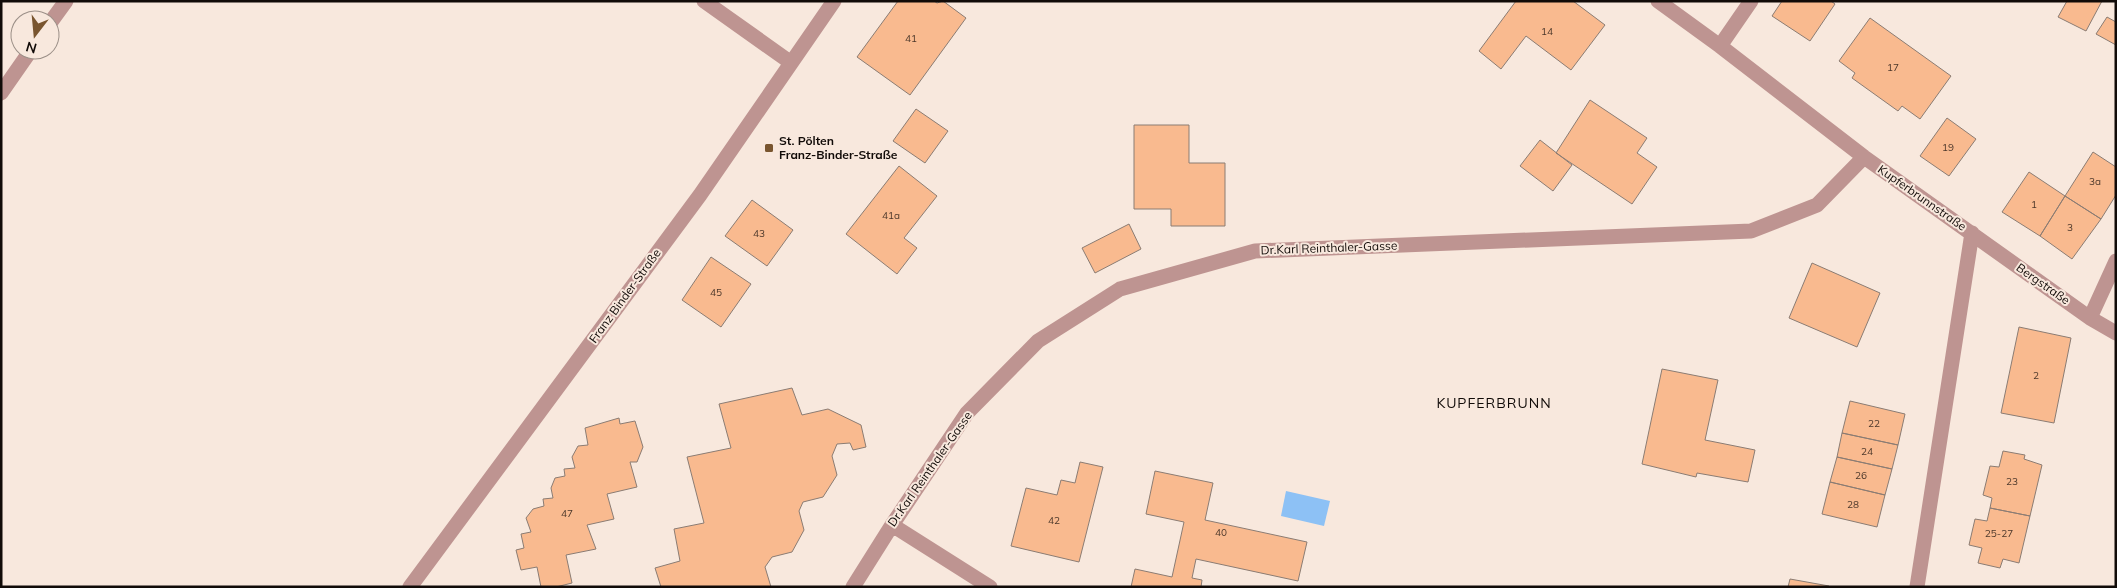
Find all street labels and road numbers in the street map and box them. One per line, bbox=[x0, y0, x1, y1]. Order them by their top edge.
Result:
street label: Kupferbrunnstraße bbox=[1875, 161, 1969, 234]
street label: Dr.Karl Reinthaler-Gasse bbox=[1260, 238, 1398, 257]
street label: Franz Binder-Straße bbox=[585, 246, 664, 346]
street label: Bergstraße bbox=[2014, 260, 2073, 307]
street label: Dr.Karl Reinthaler-Gasse bbox=[884, 408, 975, 529]

